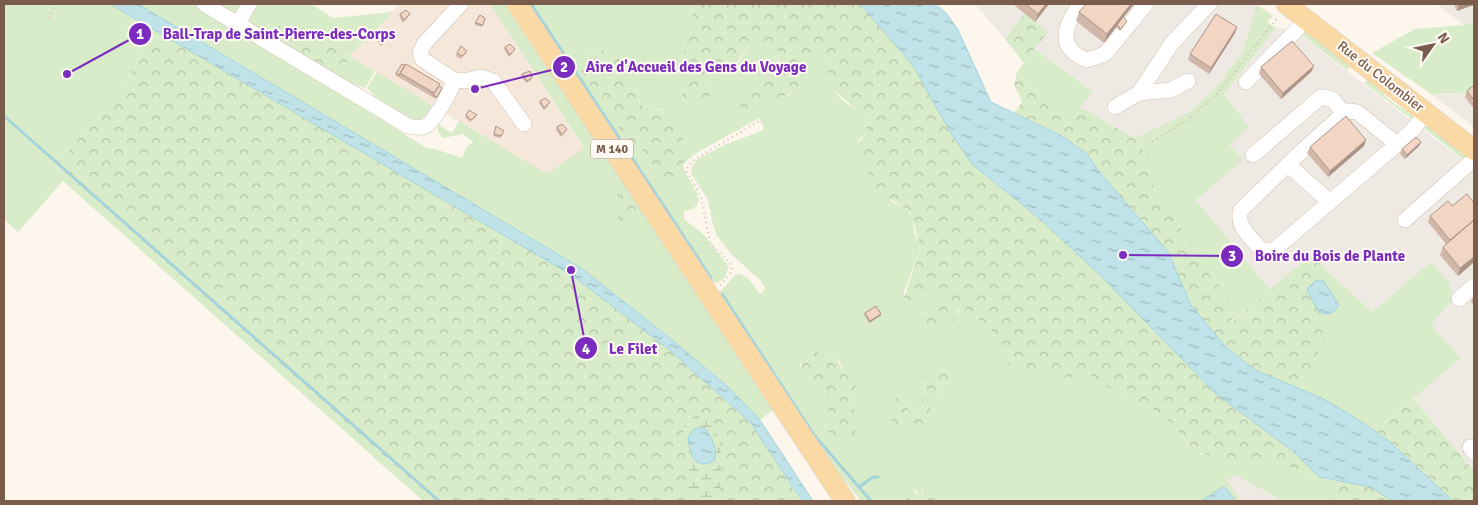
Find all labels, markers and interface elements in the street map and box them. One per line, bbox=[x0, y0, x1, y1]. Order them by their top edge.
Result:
callout: Ball-Trap de Saint-Pierre-des-Corps bbox=[128, 19, 405, 49]
north arrow bbox=[1408, 20, 1458, 70]
text: 1 bbox=[136, 25, 144, 43]
text: Ball-Trap de Saint-Pierre-des-Corps bbox=[163, 25, 396, 43]
text: N bbox=[1434, 29, 1453, 47]
street label: Rue du Colombier bbox=[1334, 37, 1428, 116]
callout: Aire d'Accueil des Gens du Voyage bbox=[551, 52, 817, 82]
text: 2 bbox=[560, 58, 568, 76]
text: Aire d'Accueil des Gens du Voyage bbox=[586, 58, 806, 76]
road number: M 140 bbox=[591, 140, 633, 158]
callout: Boire du Bois de Plante bbox=[1219, 241, 1415, 271]
text: 3 bbox=[1228, 247, 1236, 265]
text: Boire du Bois de Plante bbox=[1255, 247, 1405, 265]
callout: Le Filet bbox=[574, 333, 667, 363]
text: 4 bbox=[582, 340, 590, 358]
text: Le Filet bbox=[609, 340, 658, 358]

